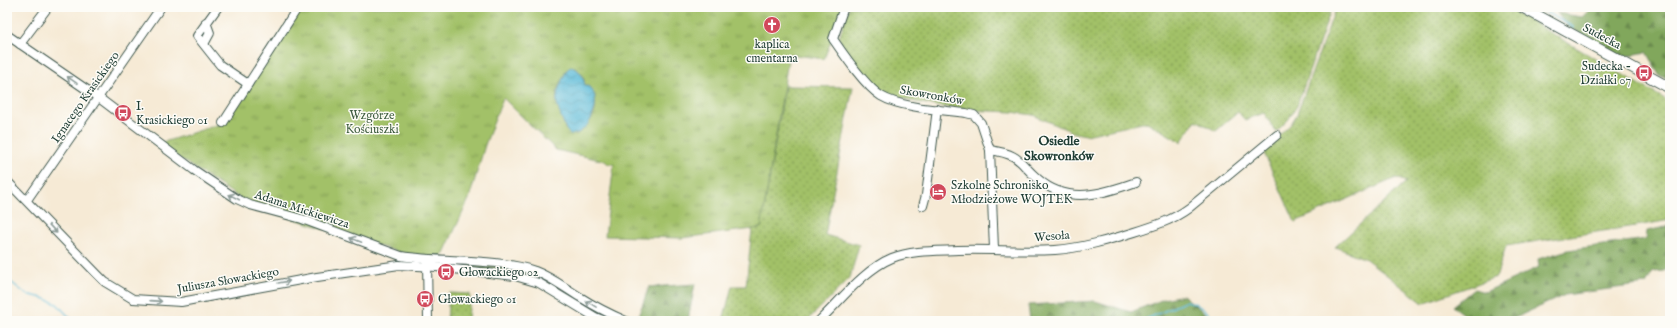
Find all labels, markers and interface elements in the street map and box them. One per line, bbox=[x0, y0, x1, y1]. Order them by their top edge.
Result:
church icon: kaplica cmentarna bbox=[762, 15, 782, 35]
street label: Sudecka bbox=[1580, 20, 1624, 53]
place label: kaplica cmentarna bbox=[746, 37, 799, 66]
street label: Ignacego Krasickiego bbox=[48, 48, 123, 146]
place label: Sudecka - Działki 07 bbox=[1580, 59, 1631, 88]
bus stop icon: Sudecka - Działki 07 bbox=[1634, 63, 1654, 83]
one-way arrow bbox=[67, 76, 78, 84]
street label: Skowronków bbox=[899, 83, 966, 109]
place label: I. Krasickiego 01 bbox=[136, 99, 208, 128]
bus stop icon: I. Krasickiego 01 bbox=[113, 103, 133, 123]
park label: Wzgórze Kościuszki bbox=[345, 108, 399, 137]
district label: Osiedle Skowronków bbox=[1024, 133, 1094, 165]
place label: Szkolne Schronisko Młodzieżowe WOJTEK bbox=[951, 178, 1073, 208]
hotel icon: Szkolne Schronisko Młodzieżowe WOJTEK bbox=[928, 182, 948, 202]
street label: Adama Mickiewicza bbox=[252, 187, 352, 232]
one-way arrow bbox=[228, 193, 240, 200]
one-way arrow bbox=[48, 224, 58, 234]
street label: Wesoła bbox=[1034, 228, 1071, 245]
one-way arrow bbox=[351, 235, 363, 243]
bus stop icon: Głowackiego 02 bbox=[436, 262, 456, 282]
street label: Juliusza Słowackiego bbox=[174, 264, 281, 298]
place label: Głowackiego 02 bbox=[459, 265, 539, 280]
one-way arrow bbox=[277, 278, 290, 286]
bus stop icon: Głowackiego 01 bbox=[415, 289, 435, 309]
place label: Głowackiego 01 bbox=[438, 292, 516, 307]
one-way arrow bbox=[149, 297, 162, 304]
one-way arrow bbox=[585, 299, 597, 307]

